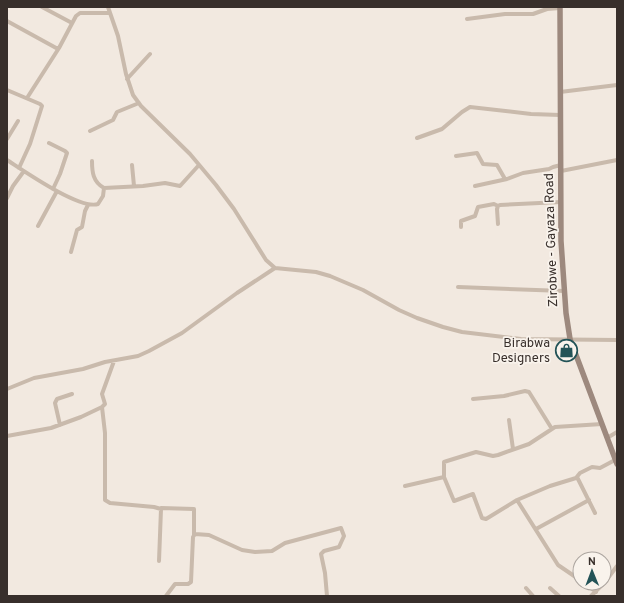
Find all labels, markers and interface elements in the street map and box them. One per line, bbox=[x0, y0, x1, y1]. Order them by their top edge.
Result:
street label: Zirobwe - Gayaza Road bbox=[542, 173, 562, 307]
place label: Birabwa Designers bbox=[492, 336, 550, 367]
shop icon: Birabwa Designers bbox=[553, 338, 579, 364]
north arrow bbox=[572, 551, 612, 591]
text: N bbox=[588, 555, 596, 569]

